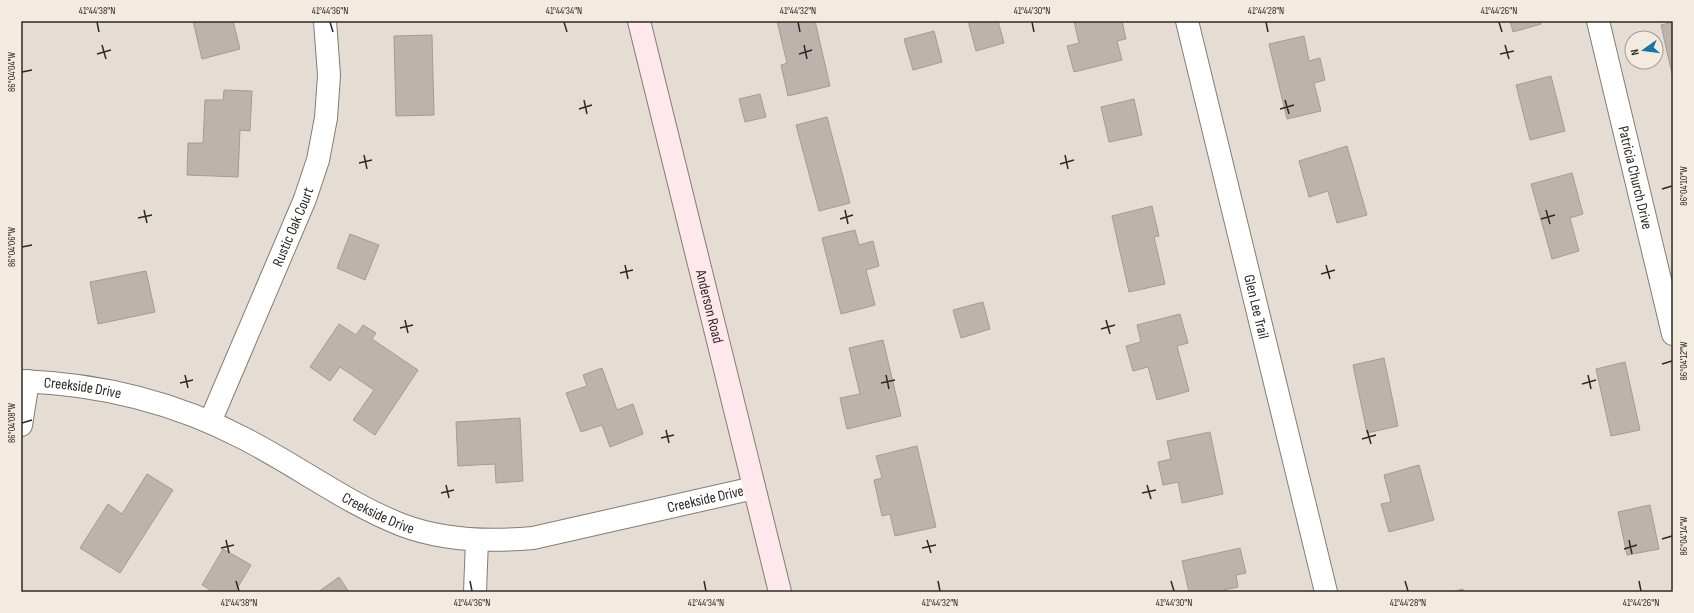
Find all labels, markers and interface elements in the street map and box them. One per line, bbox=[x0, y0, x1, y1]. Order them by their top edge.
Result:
text: 41°44'38"N bbox=[79, 5, 115, 17]
text: 41°44'36"N bbox=[312, 5, 348, 17]
text: 41°44'34"N bbox=[546, 5, 582, 17]
text: 41°44'32"N bbox=[780, 5, 816, 17]
text: 41°44'30"N bbox=[1014, 5, 1050, 17]
text: 41°44'28"N bbox=[1248, 5, 1284, 17]
text: 41°44'26"N bbox=[1481, 5, 1517, 17]
north arrow bbox=[1624, 30, 1664, 70]
text: N bbox=[1628, 48, 1642, 57]
text: 86°04'04"W bbox=[6, 52, 18, 92]
street label: Patricia Church Drive bbox=[1614, 124, 1657, 231]
text: 86°04'10"W bbox=[1678, 166, 1690, 206]
street label: Rustic Oak Court bbox=[268, 184, 318, 269]
text: 86°04'06"W bbox=[6, 226, 18, 267]
street label: Anderson Road bbox=[691, 267, 728, 345]
street label: Glen Lee Trail bbox=[1240, 273, 1274, 341]
text: 86°04'12"W bbox=[1678, 341, 1690, 381]
street label: Creekside Drive bbox=[43, 373, 123, 403]
text: 86°04'08"W bbox=[6, 402, 18, 443]
street label: Creekside Drive bbox=[665, 481, 745, 517]
street label: Creekside Drive bbox=[339, 488, 417, 538]
text: 86°04'14"W bbox=[1678, 516, 1690, 556]
text: 41°44'38"N bbox=[221, 597, 257, 609]
text: 41°44'36"N bbox=[454, 597, 490, 609]
text: 41°44'34"N bbox=[688, 597, 724, 609]
text: 41°44'32"N bbox=[922, 597, 958, 609]
text: 41°44'30"N bbox=[1156, 597, 1192, 609]
text: 41°44'28"N bbox=[1390, 597, 1426, 609]
text: 41°44'26"N bbox=[1623, 597, 1659, 609]

